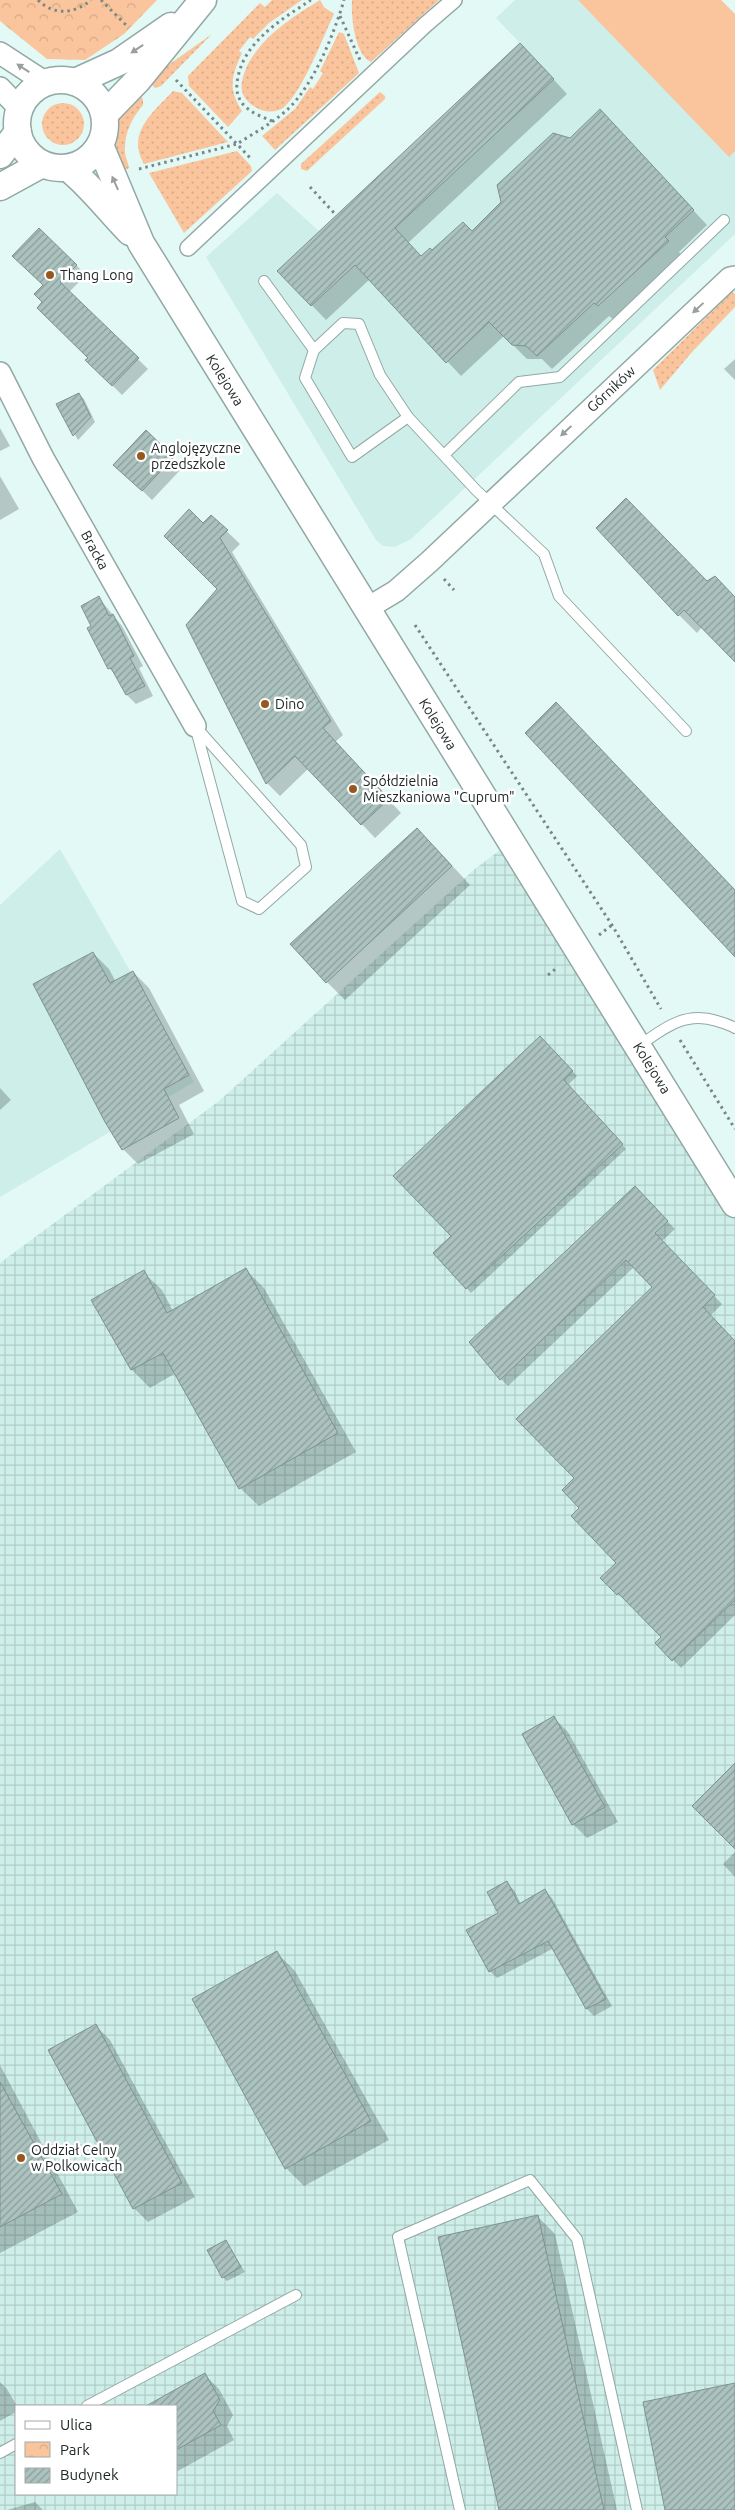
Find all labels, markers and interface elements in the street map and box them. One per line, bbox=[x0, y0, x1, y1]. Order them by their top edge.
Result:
one-way arrow bbox=[130, 44, 144, 54]
one-way arrow bbox=[17, 63, 30, 72]
one-way arrow bbox=[110, 176, 118, 190]
place label: Thang Long bbox=[60, 267, 134, 283]
marker: Thang Long bbox=[44, 269, 56, 281]
one-way arrow bbox=[692, 302, 704, 314]
street label: Kolejowa bbox=[203, 351, 247, 409]
street label: Górników bbox=[584, 363, 638, 415]
one-way arrow bbox=[561, 425, 573, 437]
place label: Anglojęzyczne przedszkole bbox=[151, 440, 241, 472]
marker: Anglojęzyczne przedszkole bbox=[135, 450, 147, 462]
street label: Bracka bbox=[78, 528, 112, 572]
street label: Kolejowa bbox=[416, 695, 460, 753]
place label: Dino bbox=[275, 696, 304, 712]
marker: Dino bbox=[259, 698, 271, 710]
place label: Spółdzielnia Mieszkaniowa "Cuprum" bbox=[363, 773, 515, 805]
marker: Spółdzielnia Mieszkaniowa "Cuprum" bbox=[347, 783, 359, 795]
street label: Kolejowa bbox=[630, 1039, 674, 1097]
place label: Oddział Celny w Polkowicach bbox=[31, 2142, 123, 2174]
marker: Oddział Celny w Polkowicach bbox=[15, 2152, 27, 2164]
legend bbox=[15, 2405, 178, 2495]
text: Ulica bbox=[60, 2416, 92, 2433]
text: Park bbox=[60, 2441, 90, 2458]
text: Budynek bbox=[60, 2466, 119, 2483]

